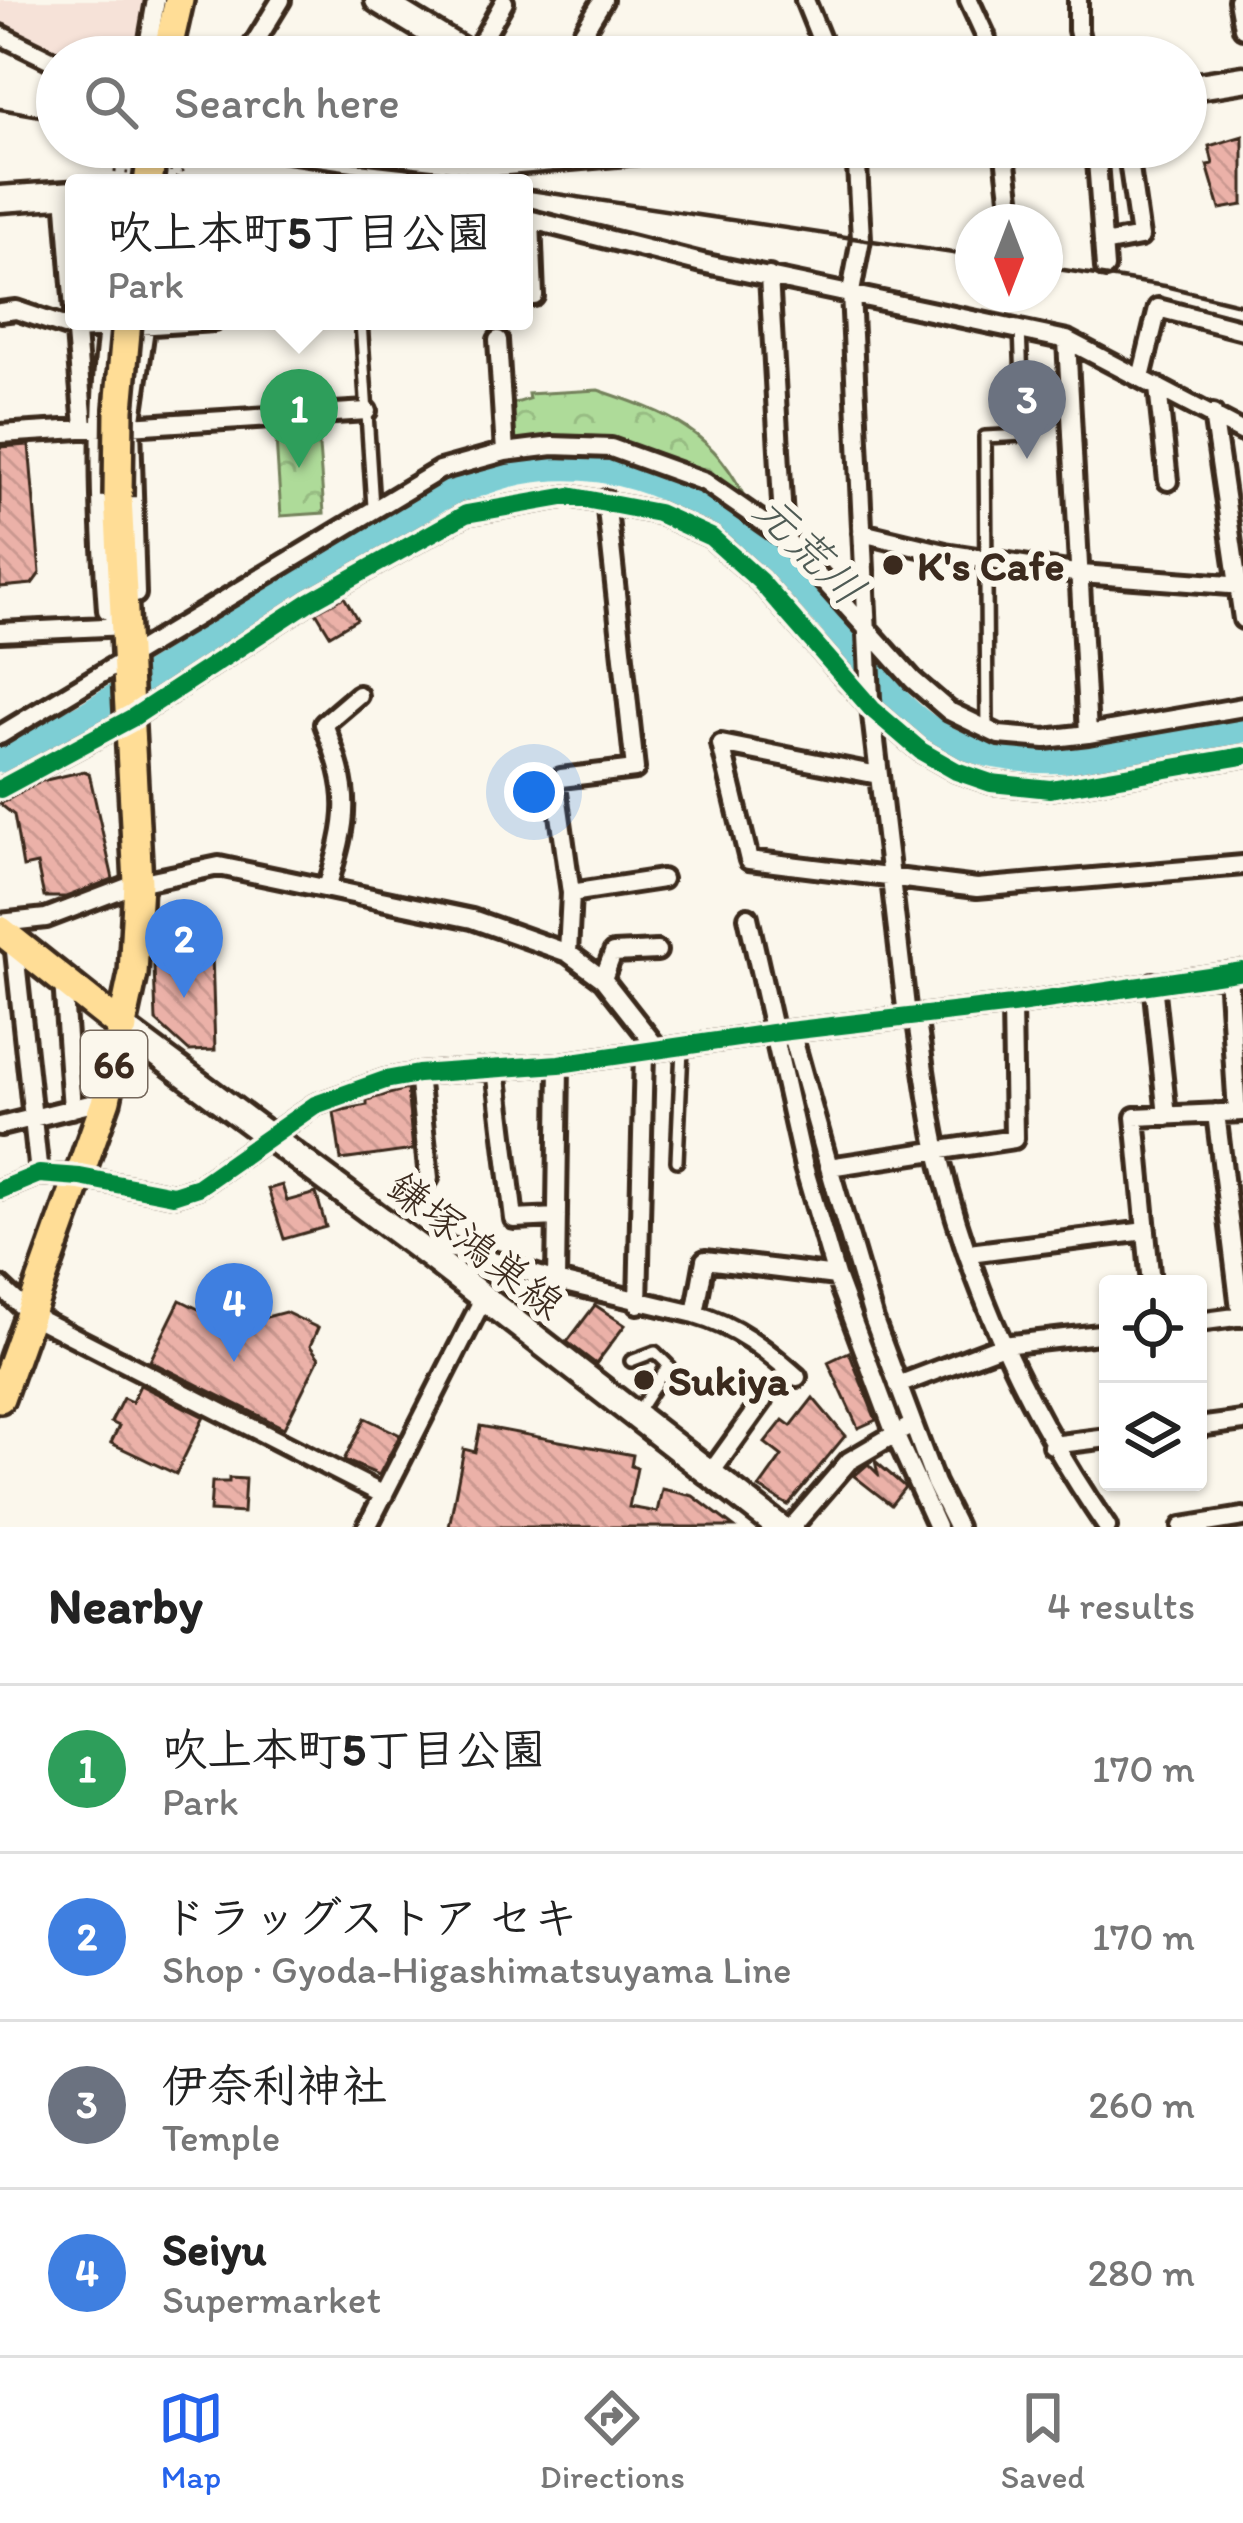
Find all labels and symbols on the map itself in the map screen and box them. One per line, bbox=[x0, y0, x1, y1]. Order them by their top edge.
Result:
north arrow bbox=[955, 204, 1063, 312]
pin: 3 bbox=[988, 360, 1066, 459]
pin: 1 bbox=[260, 369, 338, 468]
water label: 元荒川 bbox=[743, 482, 877, 616]
place label: K's Cafe bbox=[917, 540, 1065, 591]
marker: K's Cafe bbox=[880, 552, 906, 578]
your location bbox=[504, 762, 564, 822]
pin: 2 bbox=[145, 899, 223, 998]
road number: 66 bbox=[81, 1031, 147, 1097]
street label: 鎌塚鴻巣線 bbox=[378, 1160, 574, 1330]
pin: 4 bbox=[195, 1263, 273, 1362]
place label: Sukiya bbox=[668, 1355, 789, 1406]
marker: Sukiya bbox=[631, 1367, 657, 1393]

